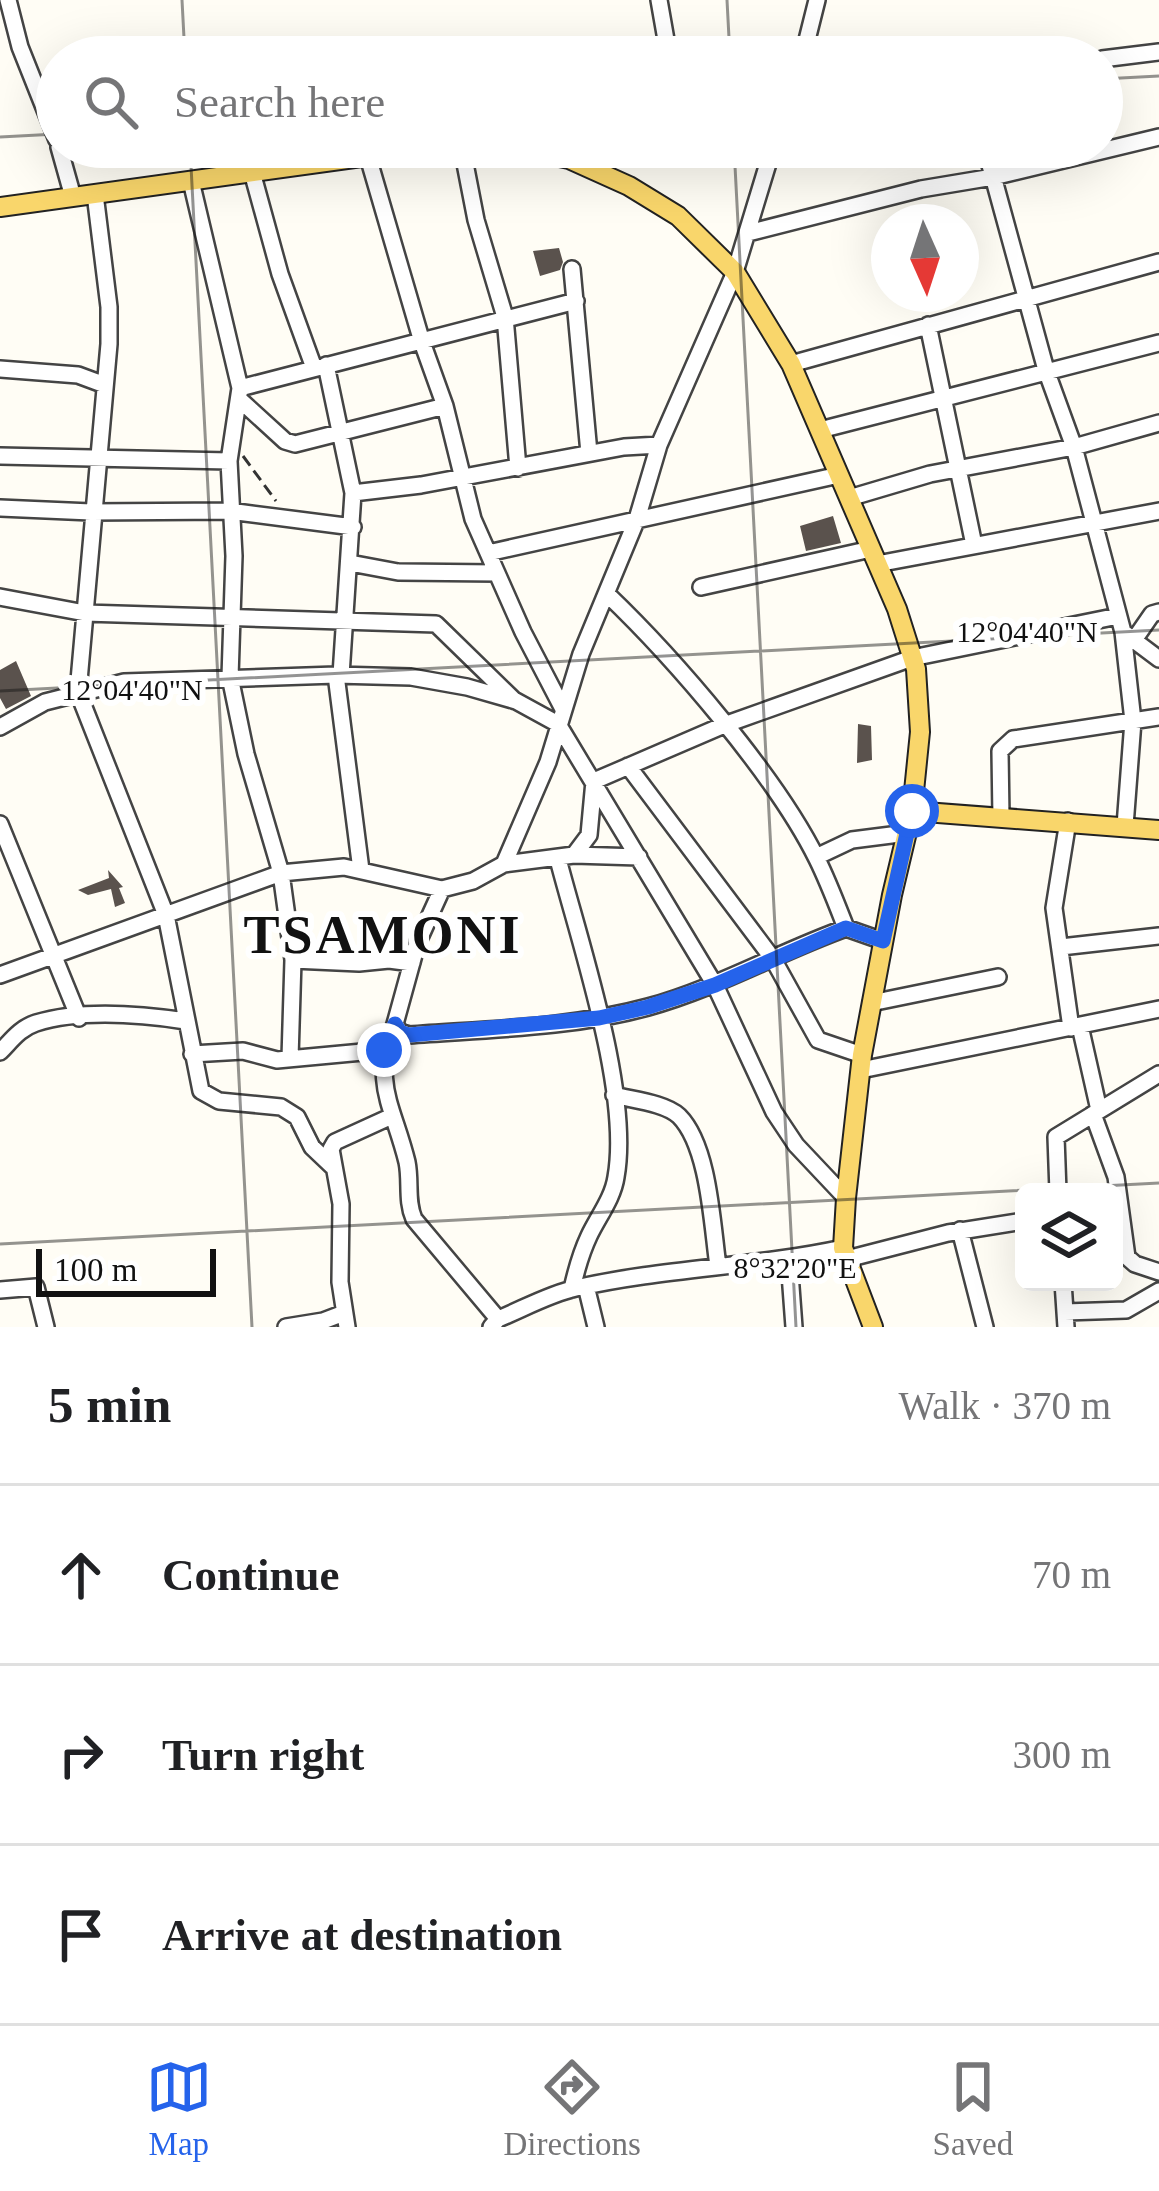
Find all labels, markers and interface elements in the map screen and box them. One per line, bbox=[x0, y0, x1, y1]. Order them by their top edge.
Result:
search box bbox=[36, 36, 1123, 168]
icon: search bbox=[78, 69, 144, 135]
text: Search here bbox=[174, 77, 385, 127]
north arrow bbox=[871, 204, 979, 312]
text: 12°04'40"N bbox=[956, 615, 1098, 648]
text: 12°04'40"N bbox=[61, 673, 203, 706]
route start bbox=[885, 784, 939, 838]
district label: TSAMONI bbox=[243, 905, 523, 965]
route end bbox=[357, 1023, 411, 1077]
map controls bbox=[1015, 1183, 1123, 1291]
button: layers bbox=[1015, 1183, 1123, 1291]
scale bar bbox=[36, 1243, 216, 1296]
text: 8°32'20"E bbox=[734, 1251, 856, 1284]
text: 100 m bbox=[54, 1252, 137, 1288]
text: 5 min bbox=[48, 1377, 171, 1433]
text: Walk · 370 m bbox=[899, 1384, 1111, 1427]
icon: ahead bbox=[48, 1542, 114, 1608]
text: Continue bbox=[162, 1550, 340, 1600]
text: 70 m bbox=[1032, 1553, 1111, 1596]
icon: right bbox=[48, 1722, 114, 1788]
text: Turn right bbox=[162, 1730, 364, 1780]
text: 300 m bbox=[1012, 1733, 1111, 1776]
icon: arrive bbox=[48, 1902, 114, 1968]
text: Arrive at destination bbox=[162, 1910, 562, 1960]
tab: Map bbox=[146, 2054, 212, 2163]
tab: Directions bbox=[503, 2054, 641, 2163]
tab: Saved bbox=[933, 2054, 1013, 2163]

